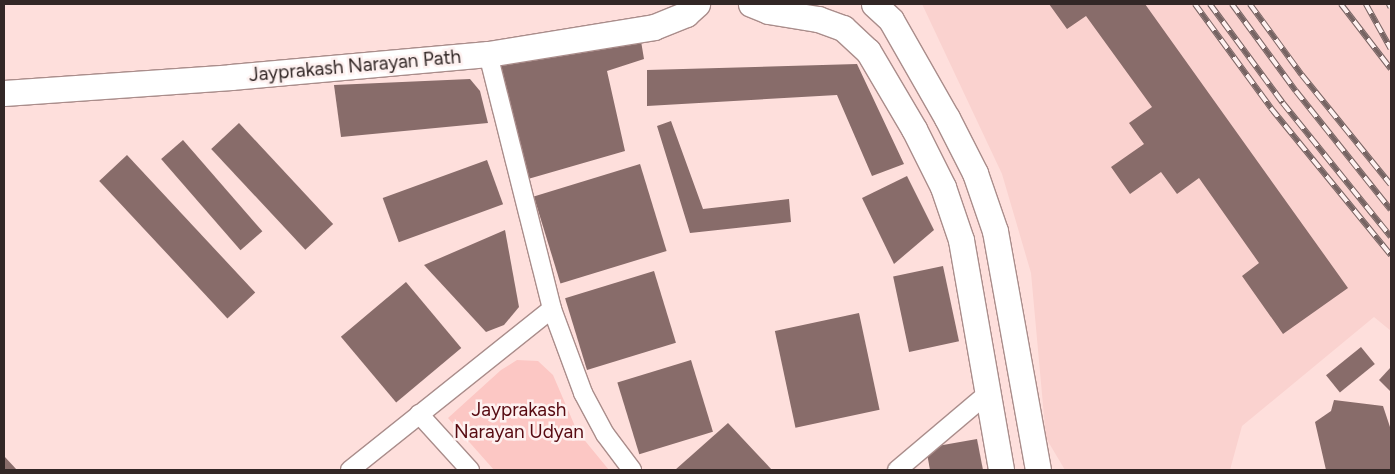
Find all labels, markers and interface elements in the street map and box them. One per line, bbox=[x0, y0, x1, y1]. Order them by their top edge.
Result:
street label: Jayprakash Narayan Path bbox=[248, 45, 462, 87]
park label: Jayprakash Narayan Udyan bbox=[454, 399, 584, 443]

